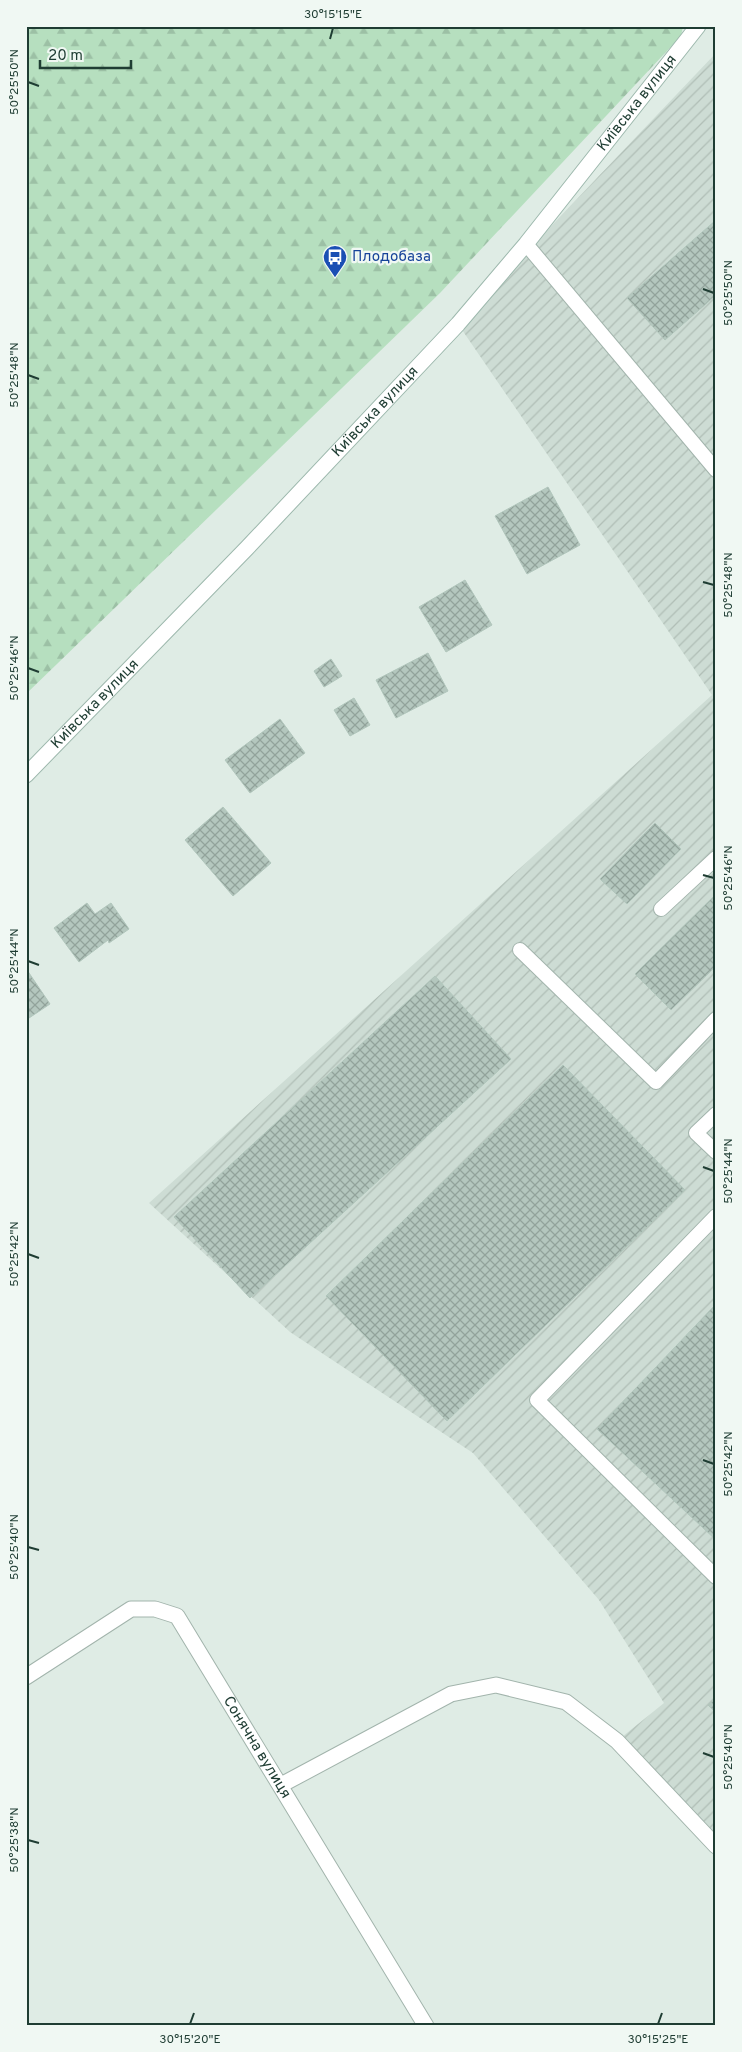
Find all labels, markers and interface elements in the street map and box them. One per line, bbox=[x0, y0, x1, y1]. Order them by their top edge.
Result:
text: 30°15'15"E bbox=[304, 7, 362, 23]
scale bar bbox=[40, 38, 131, 70]
text: 20 m bbox=[48, 47, 83, 66]
text: 50°25'50"N bbox=[7, 49, 23, 115]
street label: Київська вулиця bbox=[593, 51, 681, 155]
bus stop icon: Плодобаза bbox=[322, 244, 348, 278]
place label: Плодобаза bbox=[352, 248, 431, 267]
text: 50°25'50"N bbox=[721, 260, 737, 326]
text: 50°25'48"N bbox=[7, 342, 23, 408]
street label: Київська вулиця bbox=[328, 362, 423, 461]
text: 50°25'48"N bbox=[721, 552, 737, 618]
text: 50°25'46"N bbox=[7, 635, 23, 701]
street label: Київська вулиця bbox=[47, 655, 143, 753]
text: 50°25'46"N bbox=[721, 845, 737, 911]
text: 50°25'44"N bbox=[7, 928, 23, 994]
text: 50°25'44"N bbox=[721, 1138, 737, 1204]
text: 50°25'42"N bbox=[7, 1221, 23, 1287]
text: 50°25'42"N bbox=[721, 1431, 737, 1497]
text: 50°25'40"N bbox=[7, 1514, 23, 1580]
street label: Сонячна вулиця bbox=[219, 1693, 295, 1802]
text: 50°25'40"N bbox=[721, 1724, 737, 1790]
text: 50°25'38"N bbox=[7, 1807, 23, 1873]
text: 30°15'20"E bbox=[159, 2032, 221, 2048]
text: 30°15'25"E bbox=[627, 2032, 689, 2048]

